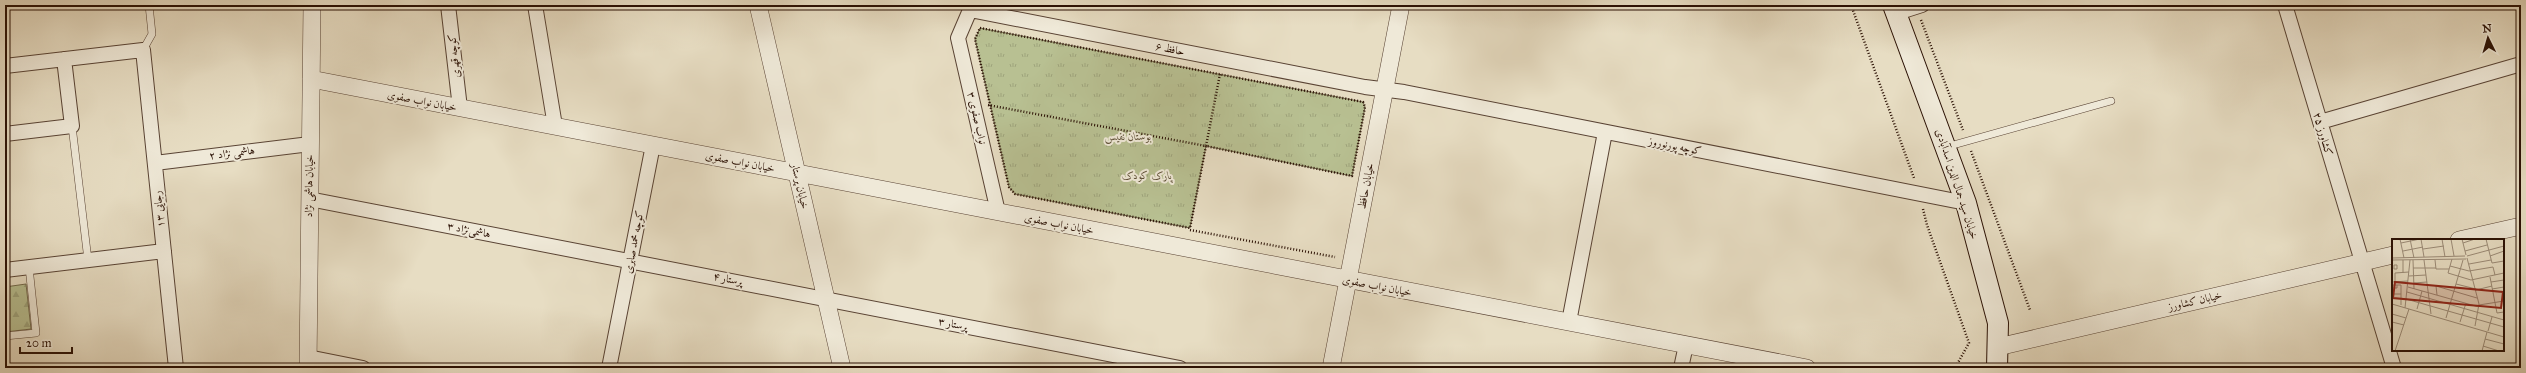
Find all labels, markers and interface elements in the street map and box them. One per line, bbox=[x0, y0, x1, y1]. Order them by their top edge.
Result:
north arrow bbox=[2468, 18, 2508, 58]
text: N bbox=[2482, 22, 2493, 35]
street label: کوچه قهری bbox=[445, 33, 464, 79]
street label: حافظ ۶ bbox=[1154, 40, 1186, 58]
street label: خیابان نواب صفوی bbox=[386, 88, 458, 114]
street label: نواب صفوی ۳ bbox=[965, 90, 989, 146]
street label: کشاورز ۲۵ bbox=[2311, 111, 2335, 157]
street label: خیابان سید جمال الدین اسدآبادی bbox=[1933, 127, 1982, 241]
park label: بوستان نفیس bbox=[1105, 130, 1151, 144]
street label: کوچه پورنوروز bbox=[1646, 134, 1703, 158]
street label: هاشمی نژاد ۲ bbox=[208, 144, 256, 164]
street label: خیابان نواب صفوی bbox=[704, 149, 776, 175]
street label: خیابان هاشمی نژاد bbox=[302, 154, 318, 218]
street label: خیابان پرستار bbox=[787, 161, 812, 210]
street label: خیابان حافظ bbox=[1355, 162, 1377, 210]
park label: پارک کودک bbox=[1122, 169, 1173, 183]
street label: رجایی ۱۳ bbox=[151, 190, 168, 228]
street label: کوچه محمد صابری bbox=[622, 210, 647, 275]
street label: خیابان نواب صفوی bbox=[1023, 211, 1095, 237]
street label: هاشمی‌نژاد ۳ bbox=[446, 219, 492, 243]
inset map bbox=[2392, 239, 2504, 351]
street label: پرستار ۴ bbox=[712, 270, 745, 289]
street label: خیابان نواب صفوی bbox=[1341, 273, 1413, 299]
street label: خیابان کشاورز bbox=[2166, 288, 2223, 314]
street label: پرستار ۳ bbox=[937, 315, 970, 334]
scale bar bbox=[20, 329, 72, 355]
text: 20 m bbox=[26, 336, 52, 350]

